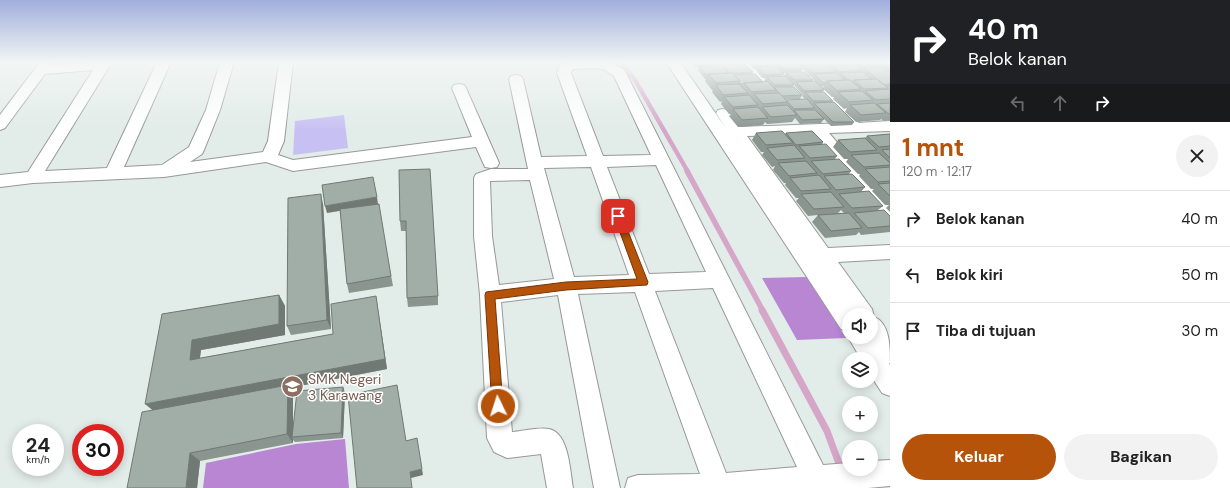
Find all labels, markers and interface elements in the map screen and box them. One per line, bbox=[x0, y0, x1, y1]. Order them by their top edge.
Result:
text: 40 m bbox=[968, 11, 1039, 48]
icon: right bbox=[902, 16, 954, 68]
text: Belok kanan bbox=[968, 47, 1067, 71]
icon: left bbox=[1007, 92, 1029, 114]
icon: ahead bbox=[1049, 92, 1071, 114]
icon: right bbox=[1091, 92, 1113, 114]
text: 1 mnt bbox=[902, 132, 964, 163]
button: close bbox=[1176, 135, 1218, 177]
text: 120 m · 12:17 bbox=[902, 163, 972, 180]
pin bbox=[601, 199, 635, 233]
icon: arrive bbox=[607, 205, 629, 227]
icon: right bbox=[902, 208, 924, 230]
text: Belok kanan bbox=[936, 209, 1024, 229]
text: 40 m bbox=[1181, 209, 1218, 229]
icon: left bbox=[902, 264, 924, 286]
text: Belok kiri bbox=[936, 265, 1003, 285]
text: 50 m bbox=[1181, 265, 1218, 285]
map controls bbox=[842, 308, 878, 476]
button: sound bbox=[842, 308, 878, 344]
icon: arrive bbox=[902, 320, 924, 342]
text: Tiba di tujuan bbox=[936, 321, 1036, 341]
text: 30 m bbox=[1182, 321, 1218, 341]
button: layers bbox=[842, 352, 878, 388]
place label: SMK Negeri 3 Karawang bbox=[308, 370, 382, 404]
school or university icon: SMK Negeri 3 Karawang bbox=[279, 374, 305, 400]
position arrow bbox=[477, 385, 519, 427]
button: + bbox=[842, 396, 878, 432]
speed limit sign: 30 bbox=[72, 424, 124, 476]
text: 24 bbox=[26, 432, 50, 458]
button: Keluar bbox=[902, 434, 1056, 480]
button: Bagikan bbox=[1064, 434, 1218, 480]
button: − bbox=[842, 440, 878, 476]
text: km/h bbox=[26, 453, 50, 466]

